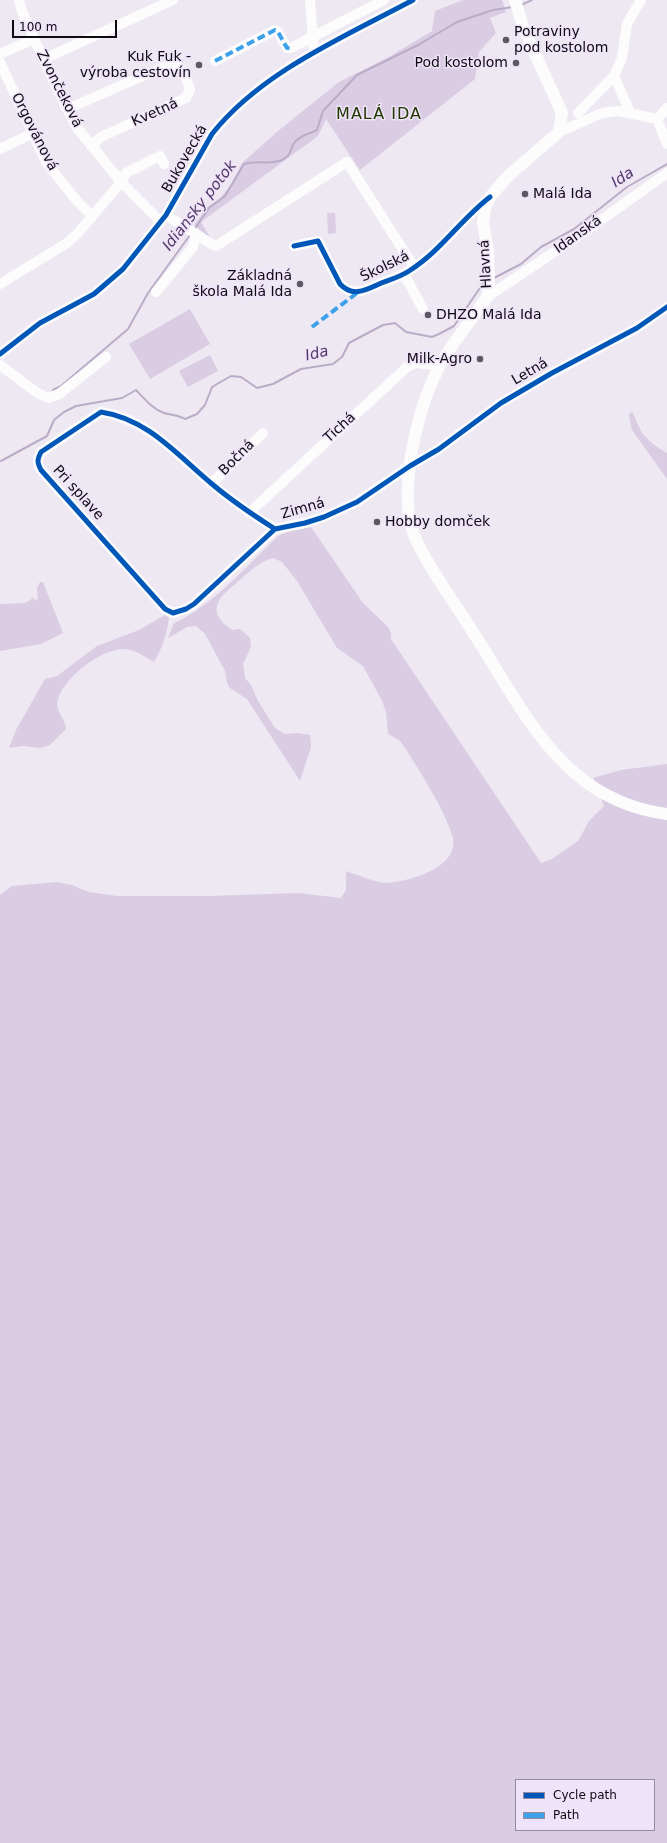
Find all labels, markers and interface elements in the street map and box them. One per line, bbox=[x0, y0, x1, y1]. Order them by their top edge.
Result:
scale bar bbox=[14, 12, 119, 38]
text: 100 m bbox=[19, 20, 57, 34]
place label: Potraviny pod kostolom bbox=[514, 24, 608, 56]
marker: Potraviny pod kostolom bbox=[501, 35, 511, 45]
street label: Zvončeková bbox=[32, 47, 86, 131]
place label: Kuk Fuk - výroba cestovín bbox=[80, 49, 191, 82]
place label: Pod kostolom bbox=[415, 55, 508, 71]
marker: Pod kostolom bbox=[511, 58, 521, 68]
marker: Kuk Fuk - výroba cestovín bbox=[194, 60, 204, 70]
street label: Orgovánová bbox=[7, 90, 61, 174]
street label: Kvetná bbox=[129, 95, 181, 131]
district label: MALÁ IDA bbox=[336, 105, 422, 125]
street label: Bukovecká bbox=[159, 122, 211, 196]
water label: Idiansky potok bbox=[159, 157, 241, 255]
water label: Ida bbox=[608, 164, 638, 192]
place label: Malá Ida bbox=[533, 186, 592, 202]
marker: Malá Ida bbox=[520, 189, 530, 199]
street label: Idanská bbox=[551, 213, 605, 257]
street label: Hlavná bbox=[476, 239, 496, 289]
street label: Školská bbox=[358, 248, 412, 286]
place label: Základná škola Malá Ida bbox=[192, 268, 292, 300]
marker: Základná škola Malá Ida bbox=[295, 279, 305, 289]
place label: DHZO Malá Ida bbox=[436, 307, 542, 323]
marker: DHZO Malá Ida bbox=[423, 310, 433, 320]
water label: Ida bbox=[304, 343, 330, 365]
place label: Milk-Agro bbox=[407, 351, 472, 367]
marker: Milk-Agro bbox=[475, 354, 485, 364]
street label: Letná bbox=[509, 355, 551, 389]
street label: Tichá bbox=[321, 409, 359, 447]
street label: Bočná bbox=[216, 437, 258, 479]
street label: Pri splave bbox=[49, 462, 107, 524]
street label: Zimná bbox=[279, 495, 327, 523]
place label: Hobby domček bbox=[385, 514, 490, 530]
marker: Hobby domček bbox=[372, 517, 382, 527]
legend bbox=[515, 1779, 655, 1831]
text: Cycle path bbox=[553, 1788, 617, 1802]
text: Path bbox=[553, 1808, 579, 1822]

